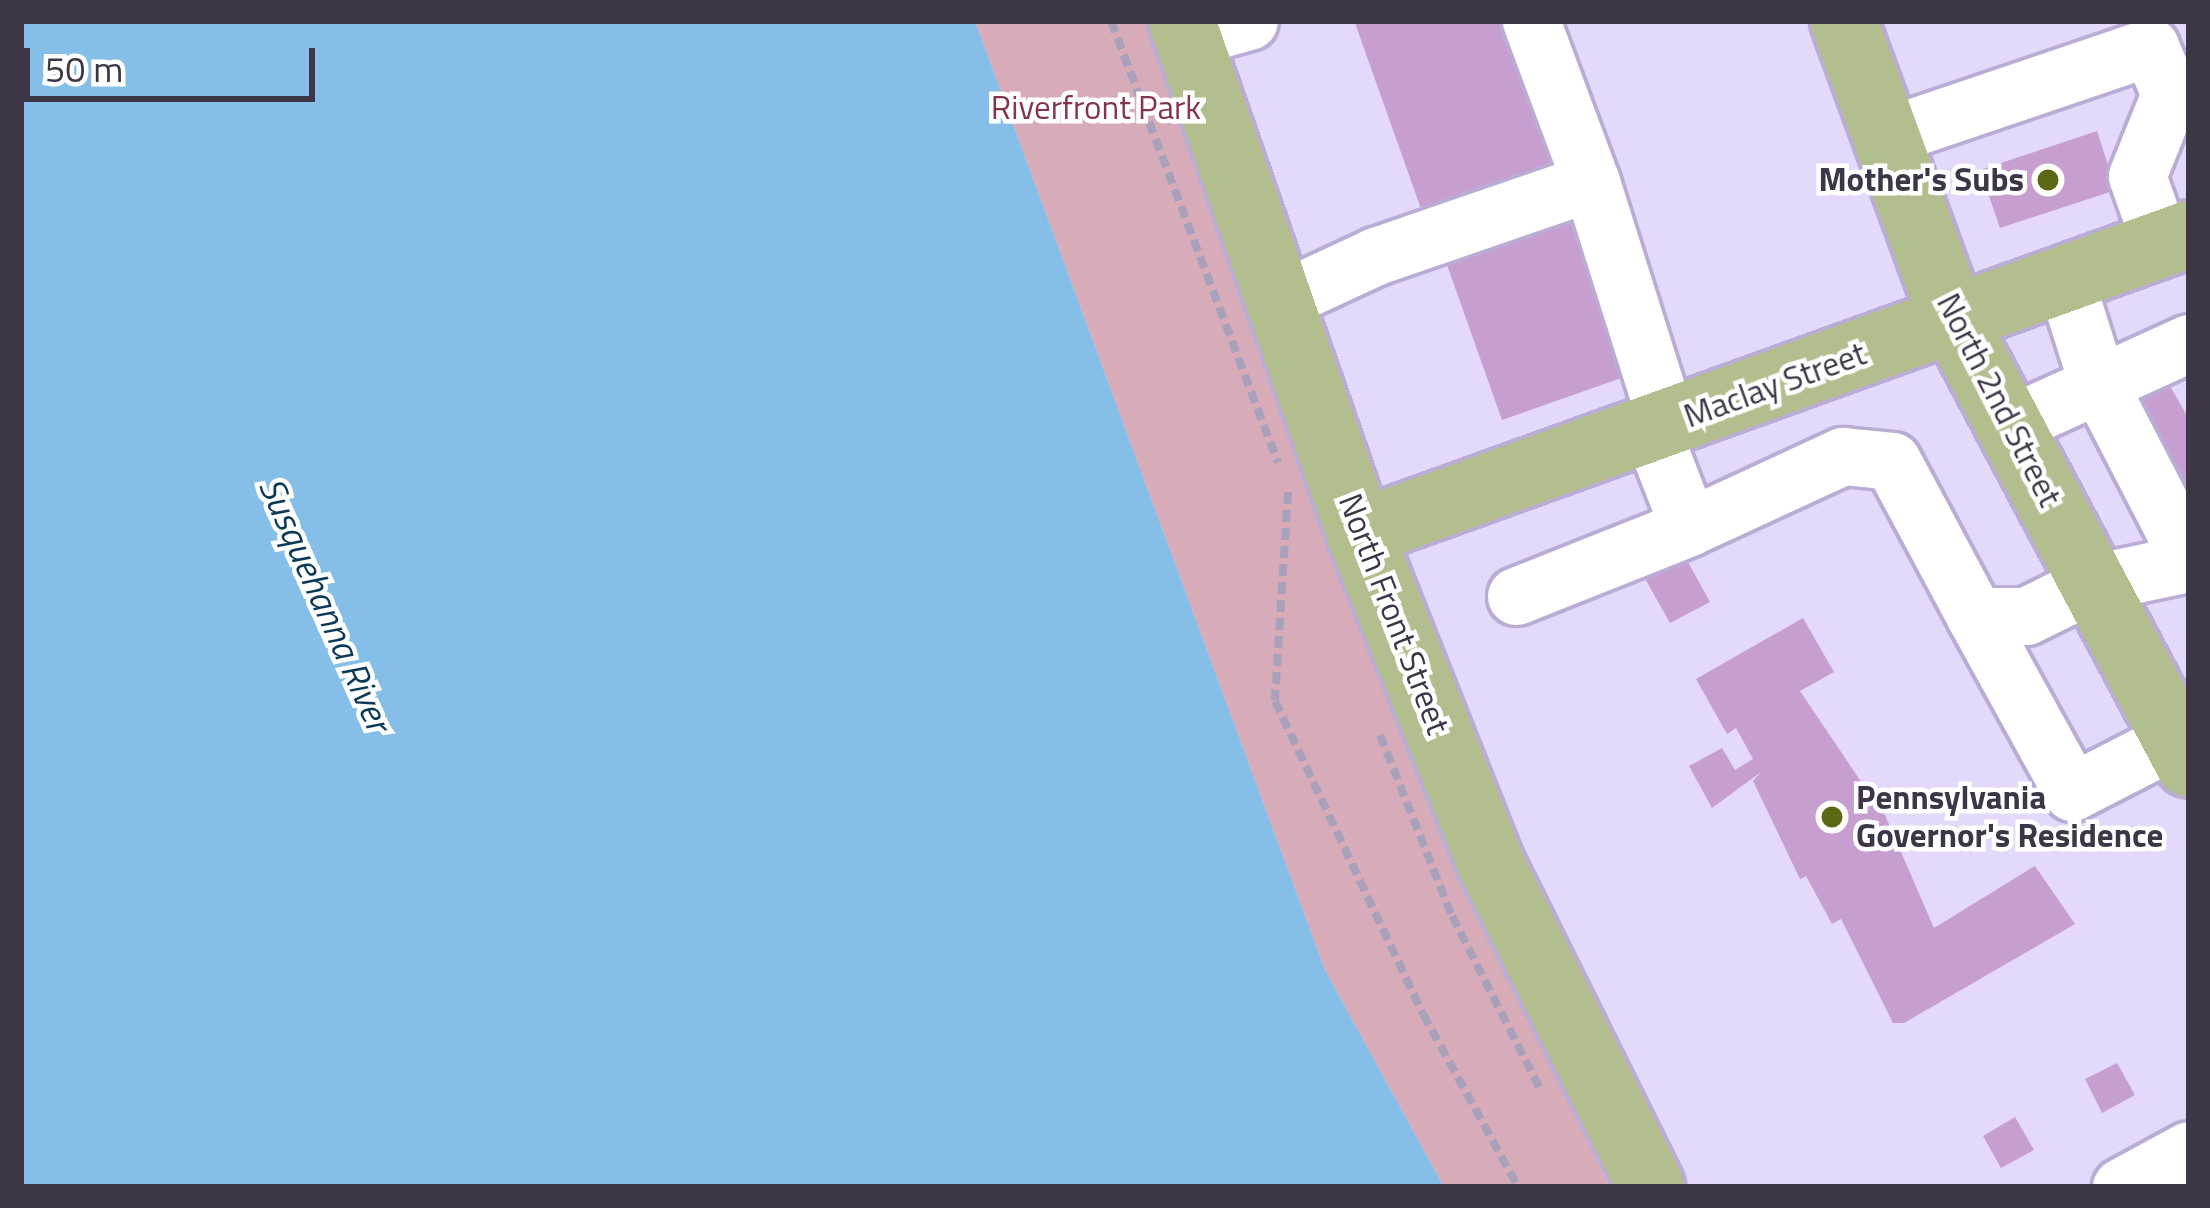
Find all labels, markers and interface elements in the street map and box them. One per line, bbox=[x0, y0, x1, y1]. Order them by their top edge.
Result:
scale bar bbox=[30, 24, 321, 98]
text: 50 m bbox=[45, 41, 123, 96]
park label: Riverfront Park bbox=[991, 88, 1201, 128]
place label: Mother's Subs bbox=[1819, 160, 2024, 200]
marker: Mother's Subs bbox=[2035, 167, 2061, 193]
street label: North 2nd Street bbox=[1928, 287, 2070, 513]
street label: Maclay Street bbox=[1679, 334, 1871, 436]
water label: Susquehanna River bbox=[251, 470, 401, 738]
street label: North Front Street bbox=[1330, 488, 1458, 740]
place label: Pennsylvania Governor's Residence bbox=[1856, 778, 2163, 856]
marker: Pennsylvania Governor's Residence bbox=[1819, 804, 1845, 830]

